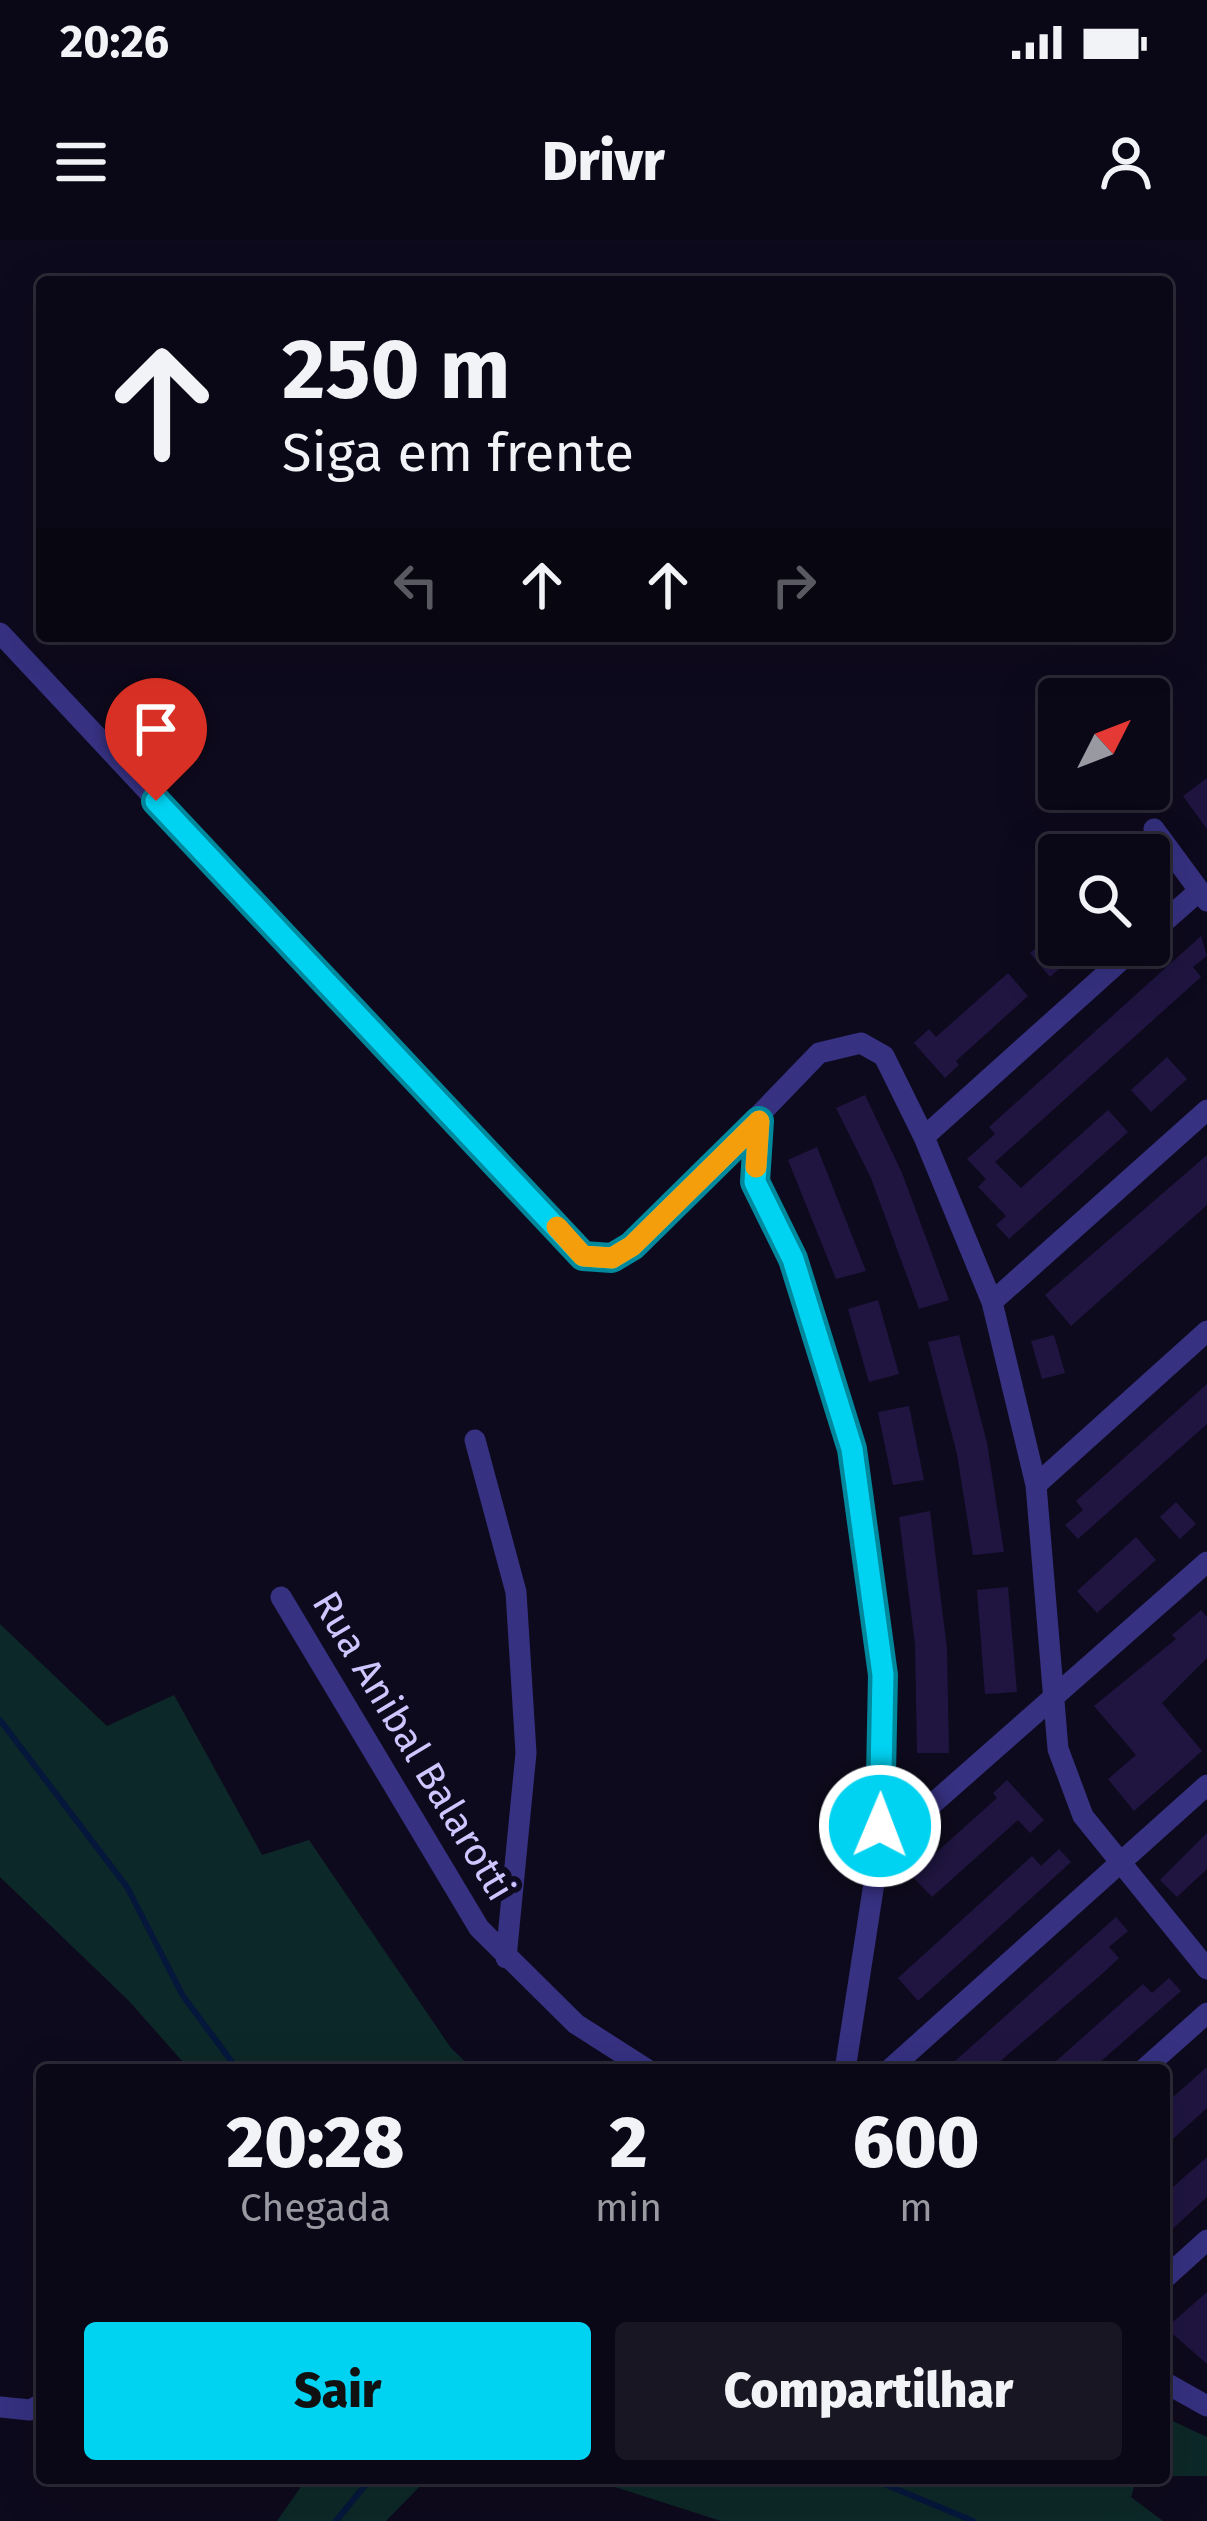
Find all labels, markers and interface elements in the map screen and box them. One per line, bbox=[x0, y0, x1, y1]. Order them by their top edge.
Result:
text: 20:26 bbox=[60, 15, 169, 69]
icon: menu bbox=[48, 129, 114, 195]
icon: person bbox=[1093, 129, 1159, 195]
text: Drivr bbox=[542, 130, 665, 194]
text: 250 m bbox=[282, 319, 510, 420]
icon: ahead bbox=[84, 324, 240, 480]
text: Siga em frente bbox=[282, 421, 634, 485]
icon: left bbox=[383, 552, 449, 618]
icon: ahead bbox=[509, 552, 575, 618]
icon: ahead bbox=[635, 552, 701, 618]
icon: right bbox=[761, 552, 827, 618]
pin bbox=[105, 678, 207, 801]
north arrow bbox=[1038, 678, 1170, 810]
map controls bbox=[1038, 678, 1170, 966]
icon: arrive bbox=[123, 696, 189, 762]
button: search bbox=[1038, 834, 1170, 966]
street label: Rua Anibal Balarotti bbox=[303, 1583, 523, 1909]
position arrow bbox=[817, 1763, 943, 1889]
text: 20:28 bbox=[227, 2100, 404, 2186]
text: 2 bbox=[610, 2100, 647, 2186]
text: 600 bbox=[853, 2100, 979, 2186]
text: Chegada bbox=[240, 2185, 391, 2231]
text: min bbox=[595, 2185, 662, 2231]
text: m bbox=[899, 2185, 933, 2231]
button: Sair bbox=[84, 2322, 591, 2460]
button: Compartilhar bbox=[615, 2322, 1122, 2460]

